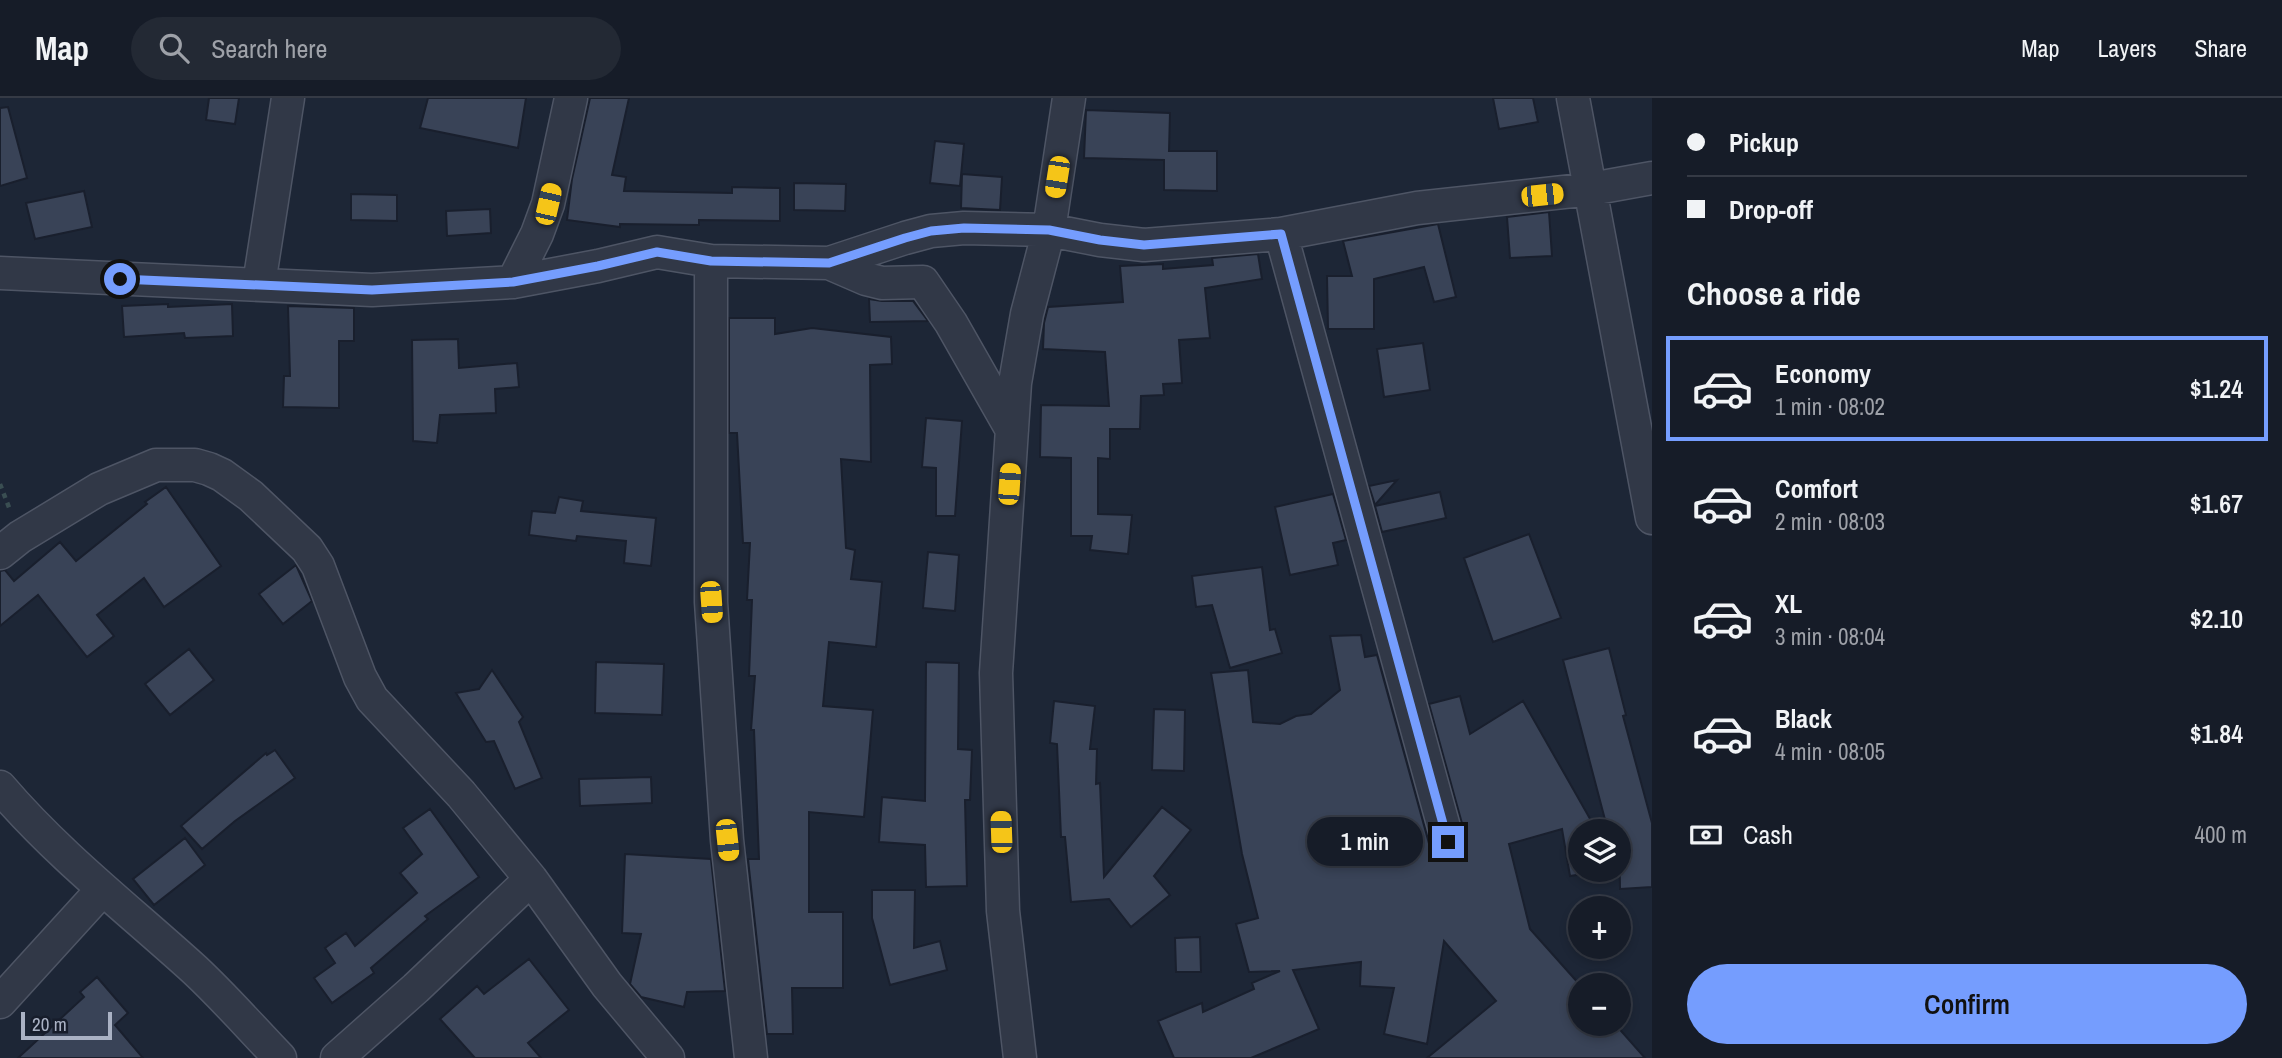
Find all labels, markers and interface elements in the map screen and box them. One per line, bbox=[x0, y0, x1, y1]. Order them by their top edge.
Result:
search box bbox=[131, 17, 621, 80]
text: Map bbox=[35, 26, 89, 70]
icon: search bbox=[155, 29, 193, 67]
text: Search here bbox=[211, 31, 327, 66]
text: Map bbox=[2021, 32, 2059, 64]
text: Layers bbox=[2097, 32, 2156, 64]
text: Share bbox=[2194, 32, 2247, 64]
text: Pickup bbox=[1729, 125, 1799, 160]
car bbox=[1044, 155, 1071, 199]
car bbox=[534, 181, 563, 227]
car bbox=[1521, 182, 1564, 208]
text: Drop-off bbox=[1729, 192, 1813, 227]
route start bbox=[104, 263, 136, 295]
text: Choose a ride bbox=[1687, 272, 1861, 315]
text: Economy bbox=[1775, 356, 1871, 391]
icon: car bbox=[1691, 357, 1754, 420]
text: $1.24 bbox=[2190, 371, 2243, 406]
text: 1 min · 08:02 bbox=[1775, 391, 1885, 422]
car bbox=[998, 462, 1021, 506]
text: Comfort bbox=[1775, 471, 1858, 506]
icon: car bbox=[1691, 472, 1754, 535]
text: $1.67 bbox=[2190, 486, 2243, 521]
text: 2 min · 08:03 bbox=[1775, 506, 1885, 537]
car bbox=[700, 580, 723, 624]
text: XL bbox=[1775, 586, 1802, 621]
icon: car bbox=[1691, 587, 1754, 650]
text: $2.10 bbox=[2190, 601, 2243, 636]
text: 3 min · 08:04 bbox=[1775, 621, 1885, 652]
text: Black bbox=[1775, 701, 1832, 736]
icon: car bbox=[1691, 702, 1754, 765]
text: $1.84 bbox=[2190, 716, 2243, 751]
text: 4 min · 08:05 bbox=[1775, 736, 1885, 767]
car bbox=[990, 811, 1013, 853]
icon: cash bbox=[1687, 816, 1725, 854]
text: Cash bbox=[1743, 817, 1793, 852]
car bbox=[715, 818, 740, 862]
callout: 1 min bbox=[1308, 818, 1424, 866]
map controls bbox=[1568, 819, 1631, 1036]
button: layers bbox=[1568, 819, 1631, 882]
text: 400 m bbox=[2195, 819, 2247, 850]
text: 1 min bbox=[1341, 826, 1389, 857]
route end bbox=[1432, 826, 1464, 858]
button: + bbox=[1568, 896, 1631, 959]
button: Confirm bbox=[1687, 964, 2247, 1044]
button: − bbox=[1568, 973, 1631, 1036]
scale bar bbox=[21, 1009, 112, 1041]
text: 20 m bbox=[32, 1011, 67, 1037]

